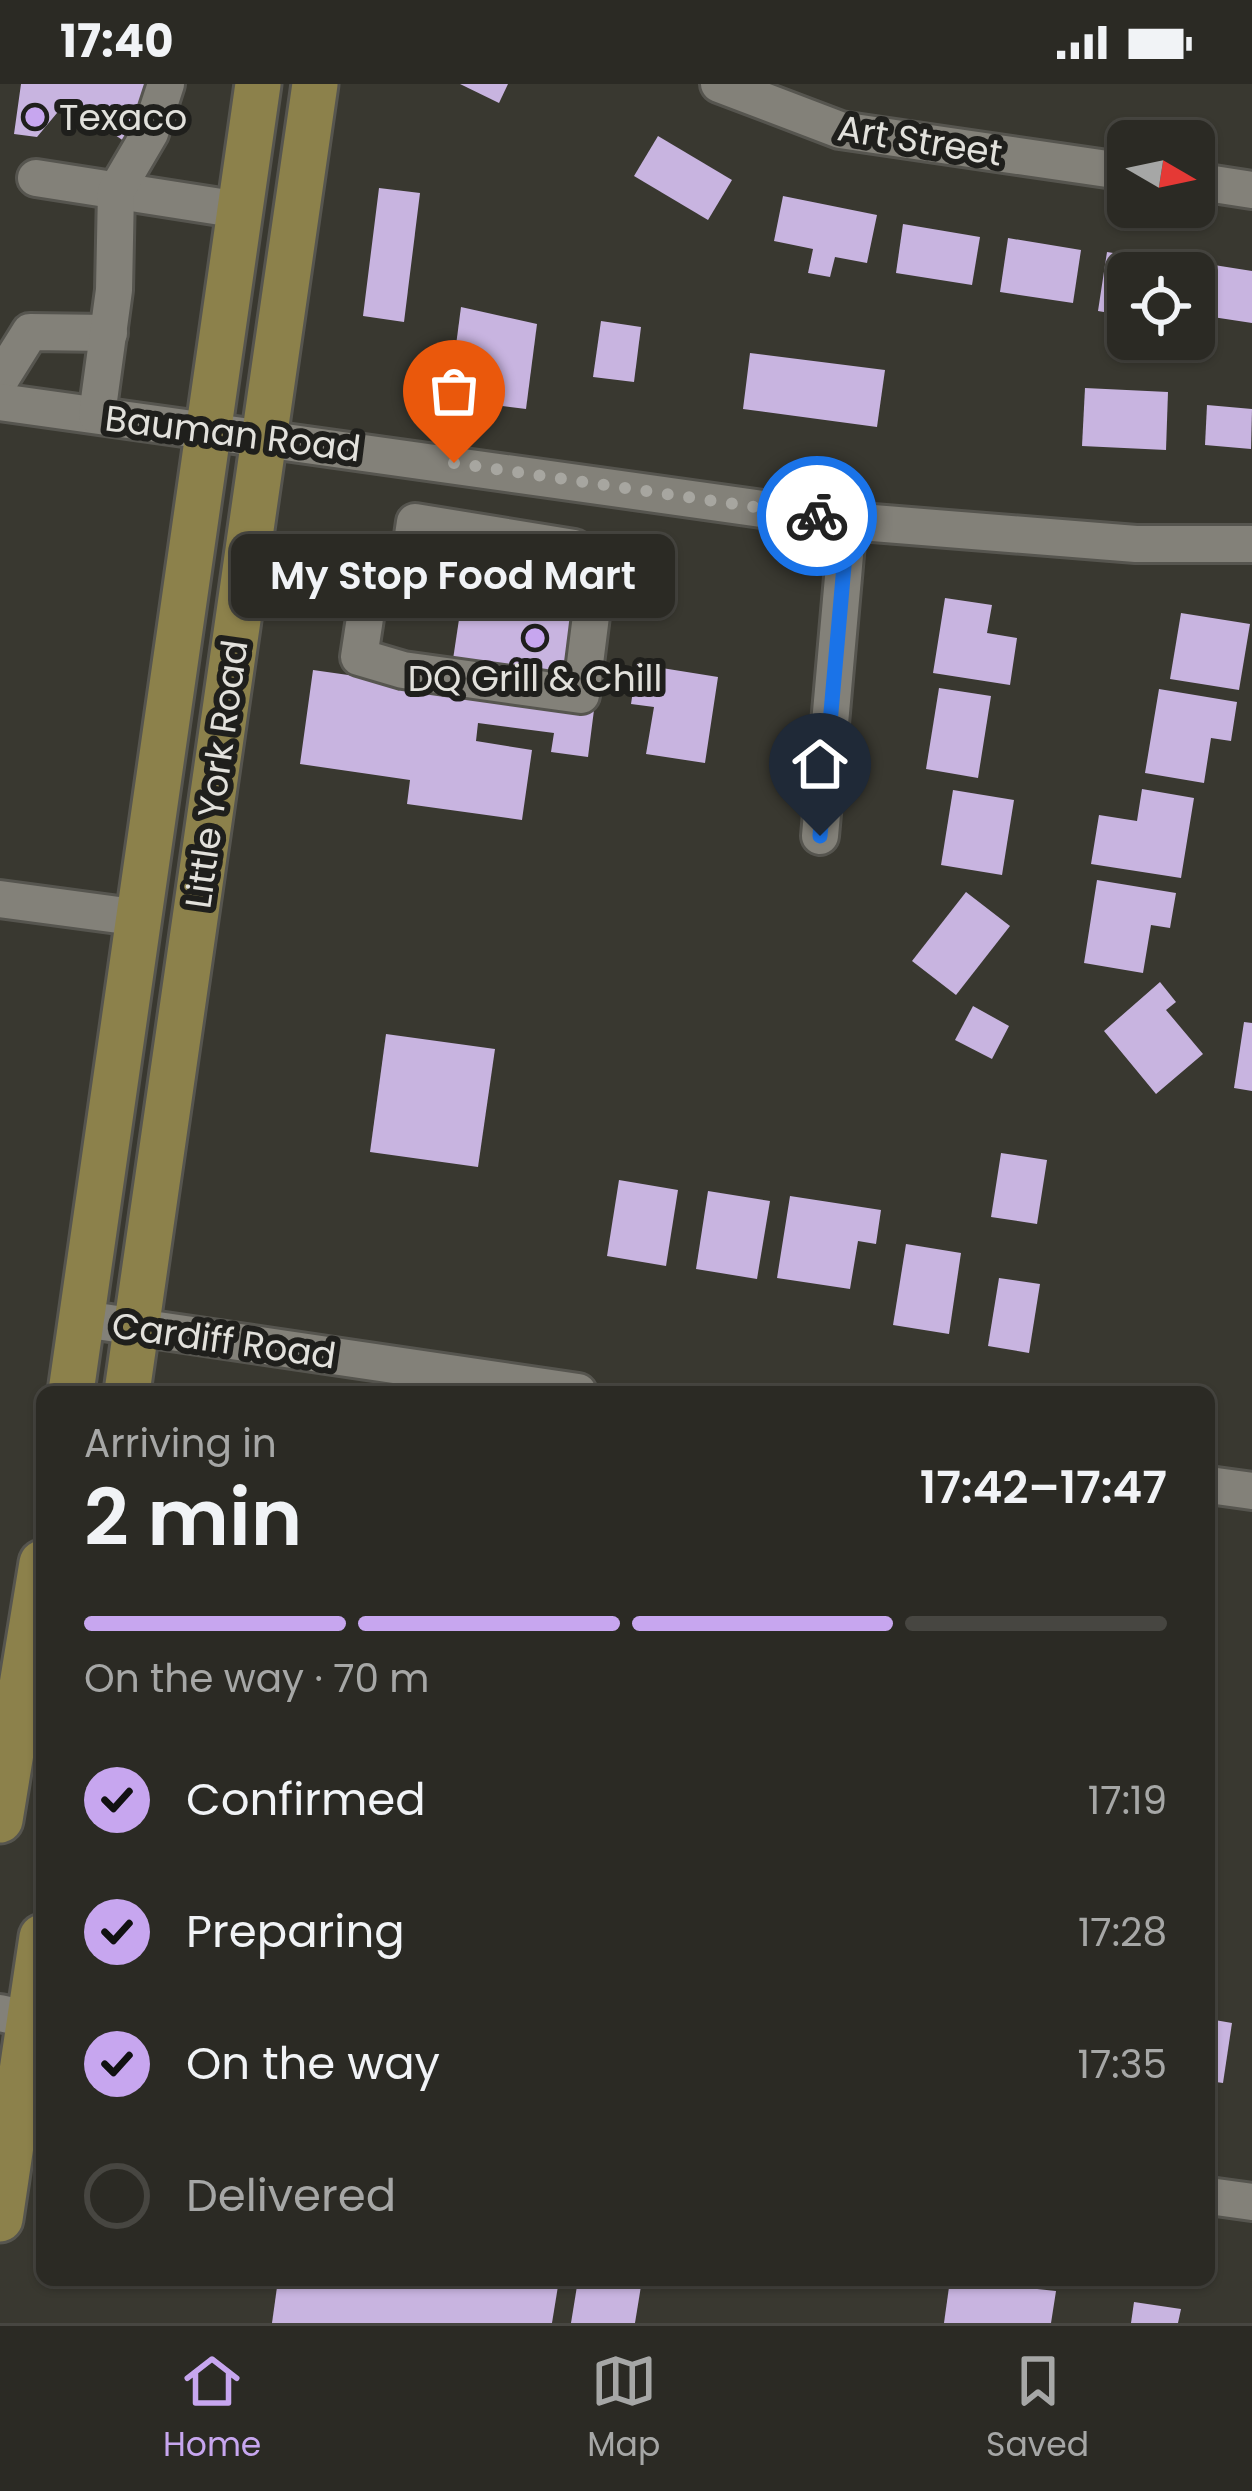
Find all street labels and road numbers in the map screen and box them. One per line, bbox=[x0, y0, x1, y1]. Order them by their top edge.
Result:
street label: Art Street bbox=[834, 102, 1006, 179]
street label: Bauman Road bbox=[102, 393, 364, 474]
street label: Little York Road bbox=[172, 637, 261, 912]
street label: Cardiff Road bbox=[109, 1300, 339, 1381]

